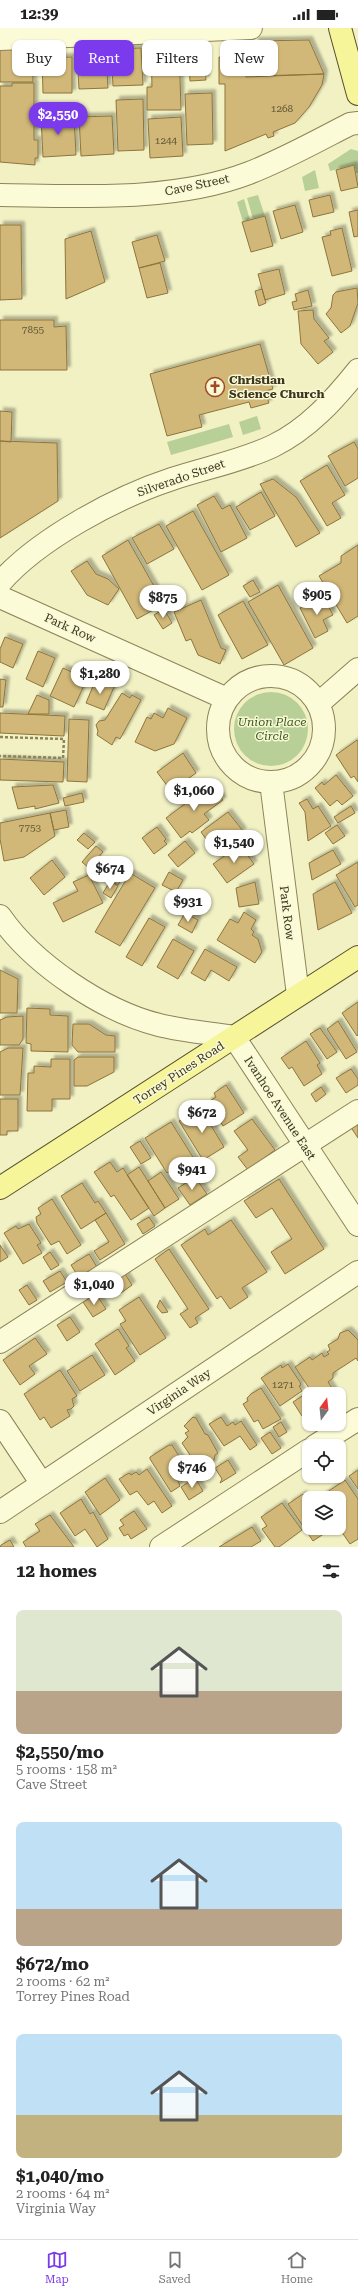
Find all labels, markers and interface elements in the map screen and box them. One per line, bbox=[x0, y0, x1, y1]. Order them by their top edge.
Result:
text: 12:39 bbox=[20, 5, 58, 23]
chip: Buy bbox=[12, 40, 66, 76]
chip: Rent bbox=[74, 40, 134, 76]
chip: Filters bbox=[142, 40, 212, 76]
chip: New bbox=[220, 40, 278, 76]
pin: $2,550 bbox=[25, 102, 91, 136]
house number: 1268 bbox=[271, 103, 294, 114]
text: $2,550 bbox=[38, 107, 78, 122]
house number: 1244 bbox=[155, 135, 178, 146]
street label: Cave Street bbox=[163, 171, 231, 199]
house number: 7855 bbox=[22, 324, 45, 335]
place label: Christian Science Church bbox=[229, 373, 324, 401]
church icon: Christian Science Church bbox=[204, 376, 226, 398]
street label: Silverado Street bbox=[135, 456, 227, 500]
pin: $905 bbox=[293, 582, 341, 616]
pin: $875 bbox=[139, 585, 187, 619]
text: $905 bbox=[302, 587, 332, 602]
text: $875 bbox=[148, 590, 178, 605]
street label: Park Row bbox=[42, 610, 98, 646]
pin: $1,280 bbox=[67, 661, 133, 695]
text: $1,280 bbox=[80, 666, 120, 681]
park label: Union Place Circle bbox=[238, 715, 306, 743]
pin: $1,060 bbox=[161, 778, 227, 812]
text: $1,060 bbox=[174, 783, 214, 798]
house number: 7753 bbox=[19, 822, 42, 833]
pin: $1,540 bbox=[201, 830, 267, 864]
text: $1,540 bbox=[214, 835, 254, 850]
pin: $674 bbox=[86, 856, 134, 890]
text: $674 bbox=[95, 861, 125, 876]
street label: Park Row bbox=[277, 885, 297, 941]
pin: $931 bbox=[164, 889, 212, 923]
text: $931 bbox=[173, 894, 203, 909]
street label: Torrey Pines Road bbox=[131, 1038, 227, 1107]
street label: Ivanhoe Avenue East bbox=[241, 1054, 319, 1163]
pin: $672 bbox=[178, 1100, 226, 1134]
text: $672 bbox=[187, 1105, 217, 1120]
pin: $941 bbox=[168, 1157, 216, 1191]
text: $941 bbox=[177, 1162, 207, 1177]
pin: $1,040 bbox=[61, 1272, 127, 1306]
text: $1,040 bbox=[74, 1277, 114, 1292]
street label: Virginia Way bbox=[145, 1365, 214, 1418]
house number: 1271 bbox=[272, 1379, 295, 1390]
north arrow bbox=[302, 1387, 346, 1431]
map controls bbox=[302, 1387, 346, 1535]
button: locate bbox=[302, 1439, 346, 1483]
pin: $746 bbox=[168, 1455, 216, 1489]
text: $746 bbox=[177, 1460, 207, 1475]
button: layers bbox=[302, 1491, 346, 1535]
icon: filters bbox=[320, 1560, 342, 1582]
text: 12 homes bbox=[16, 1561, 97, 1581]
icon: home bbox=[143, 1636, 215, 1708]
text: $2,550/mo bbox=[16, 1742, 104, 1762]
text: 5 rooms · 158 m² bbox=[16, 1762, 117, 1777]
text: Cave Street bbox=[16, 1777, 87, 1792]
icon: home bbox=[143, 1848, 215, 1920]
text: $672/mo bbox=[16, 1954, 89, 1974]
text: 2 rooms · 62 m² bbox=[16, 1974, 110, 1989]
text: Torrey Pines Road bbox=[16, 1989, 130, 2004]
icon: home bbox=[143, 2060, 215, 2132]
text: $1,040/mo bbox=[16, 2166, 104, 2186]
text: 2 rooms · 64 m² bbox=[16, 2186, 110, 2201]
text: Virginia Way bbox=[16, 2201, 96, 2216]
tab: Map bbox=[45, 2249, 69, 2286]
tab: Saved bbox=[159, 2249, 191, 2286]
tab: Home bbox=[281, 2249, 313, 2286]

